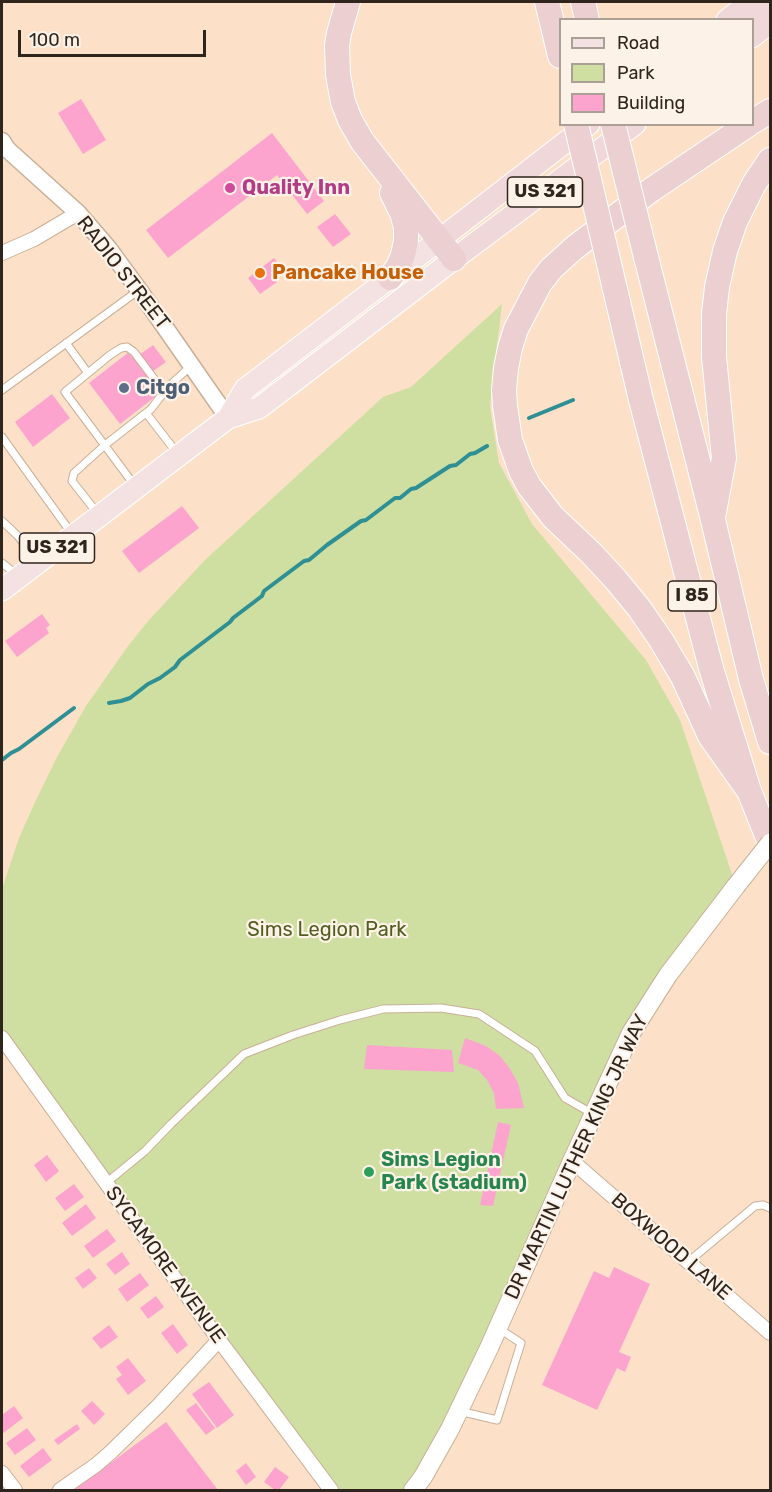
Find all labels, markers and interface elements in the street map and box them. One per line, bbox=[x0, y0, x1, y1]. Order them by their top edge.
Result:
scale bar bbox=[21, 18, 208, 56]
legend bbox=[559, 18, 754, 126]
text: 100 m bbox=[29, 29, 80, 51]
text: Road bbox=[617, 32, 660, 54]
text: Park bbox=[617, 62, 654, 84]
text: Building bbox=[617, 92, 685, 114]
place label: Quality Inn bbox=[242, 176, 350, 200]
road number: US 321 bbox=[508, 177, 582, 207]
marker: Quality Inn bbox=[223, 181, 237, 195]
street label: RADIO STREET bbox=[71, 212, 175, 334]
place label: Pancake House bbox=[272, 261, 424, 285]
marker: Pancake House bbox=[253, 266, 267, 280]
place label: Citgo bbox=[136, 376, 190, 400]
marker: Citgo bbox=[117, 381, 131, 395]
road number: US 321 bbox=[20, 533, 94, 563]
road number: I 85 bbox=[668, 581, 716, 611]
park label: Sims Legion Park bbox=[247, 918, 407, 942]
street label: DR MARTIN LUTHER KING JR WAY bbox=[500, 1011, 654, 1303]
place label: Sims Legion Park (stadium) bbox=[381, 1148, 527, 1195]
marker: Sims Legion Park (stadium) bbox=[362, 1165, 376, 1179]
street label: SYCAMORE AVENUE bbox=[100, 1182, 230, 1348]
street label: BOXWOOD LANE bbox=[606, 1188, 736, 1306]

